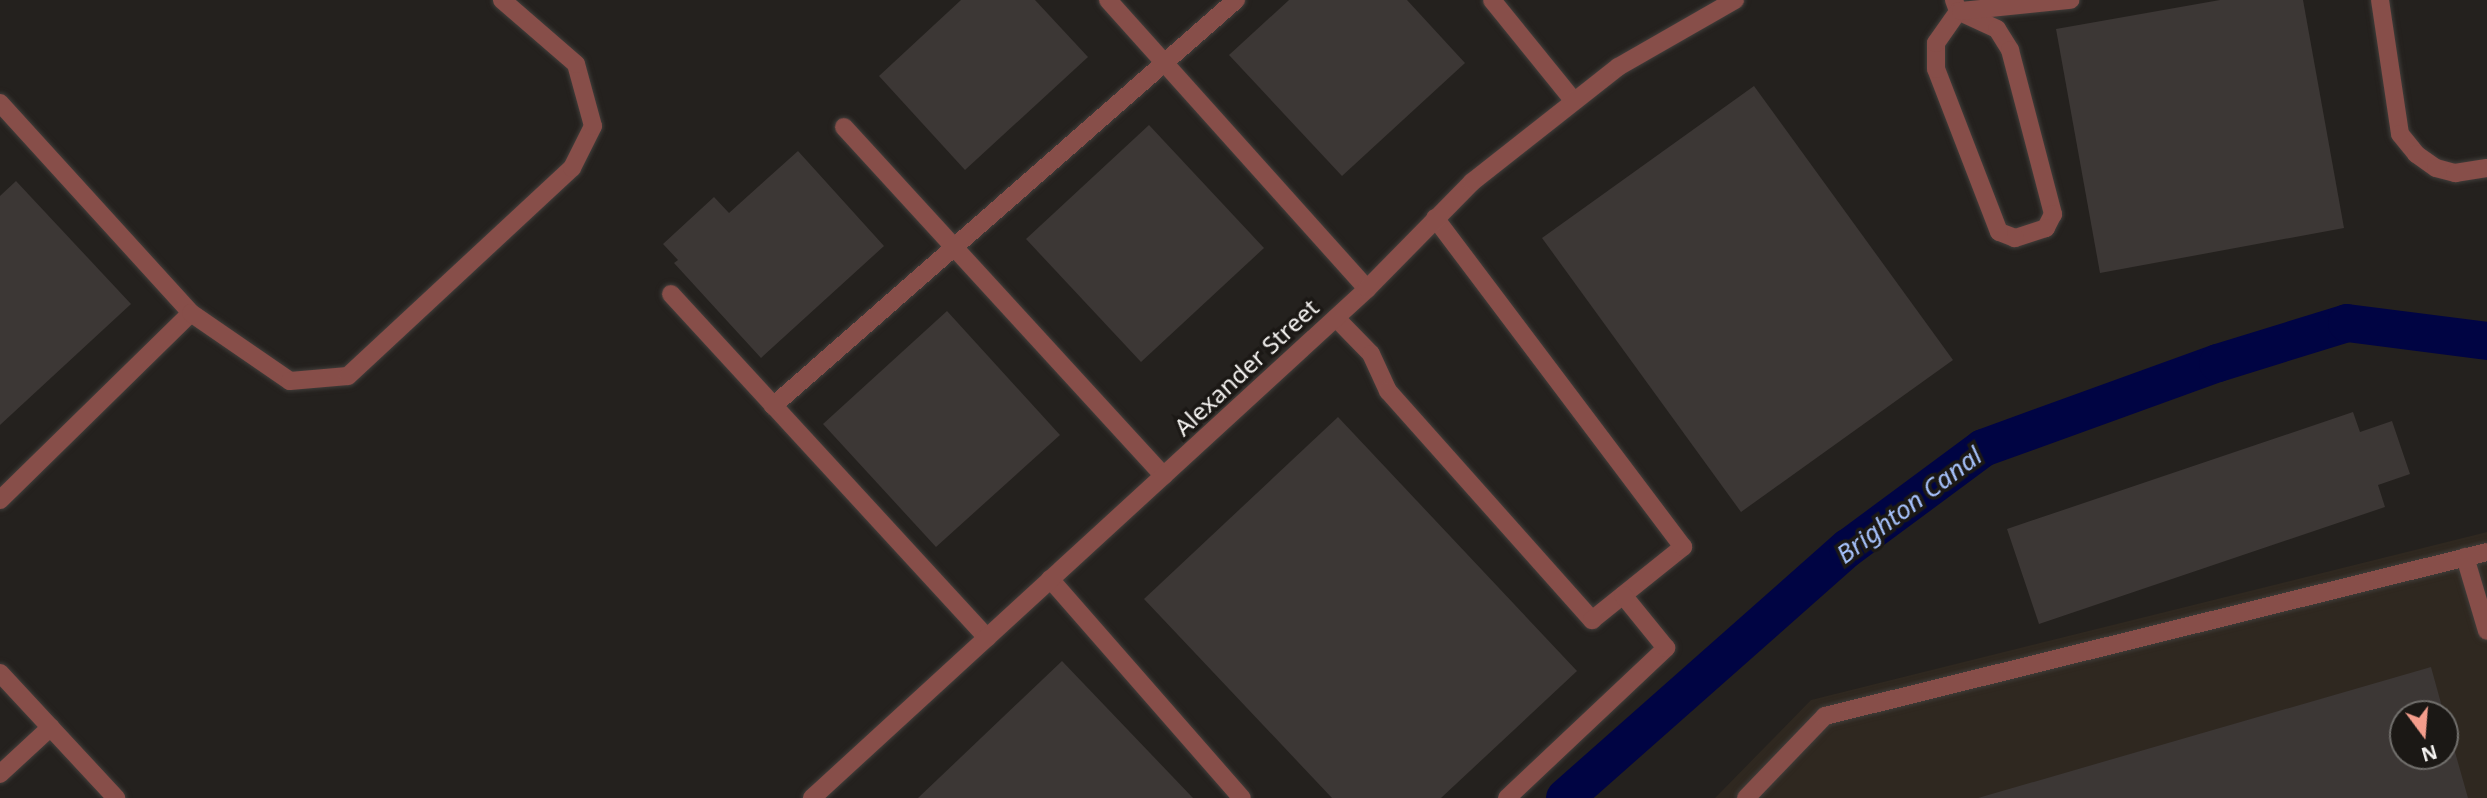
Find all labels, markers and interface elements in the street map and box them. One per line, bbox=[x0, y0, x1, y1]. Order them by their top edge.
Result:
street label: Alexander Street bbox=[1168, 293, 1324, 441]
water label: Brighton Canal bbox=[1830, 440, 1988, 570]
north arrow bbox=[2389, 700, 2459, 770]
text: N bbox=[2418, 739, 2440, 768]

